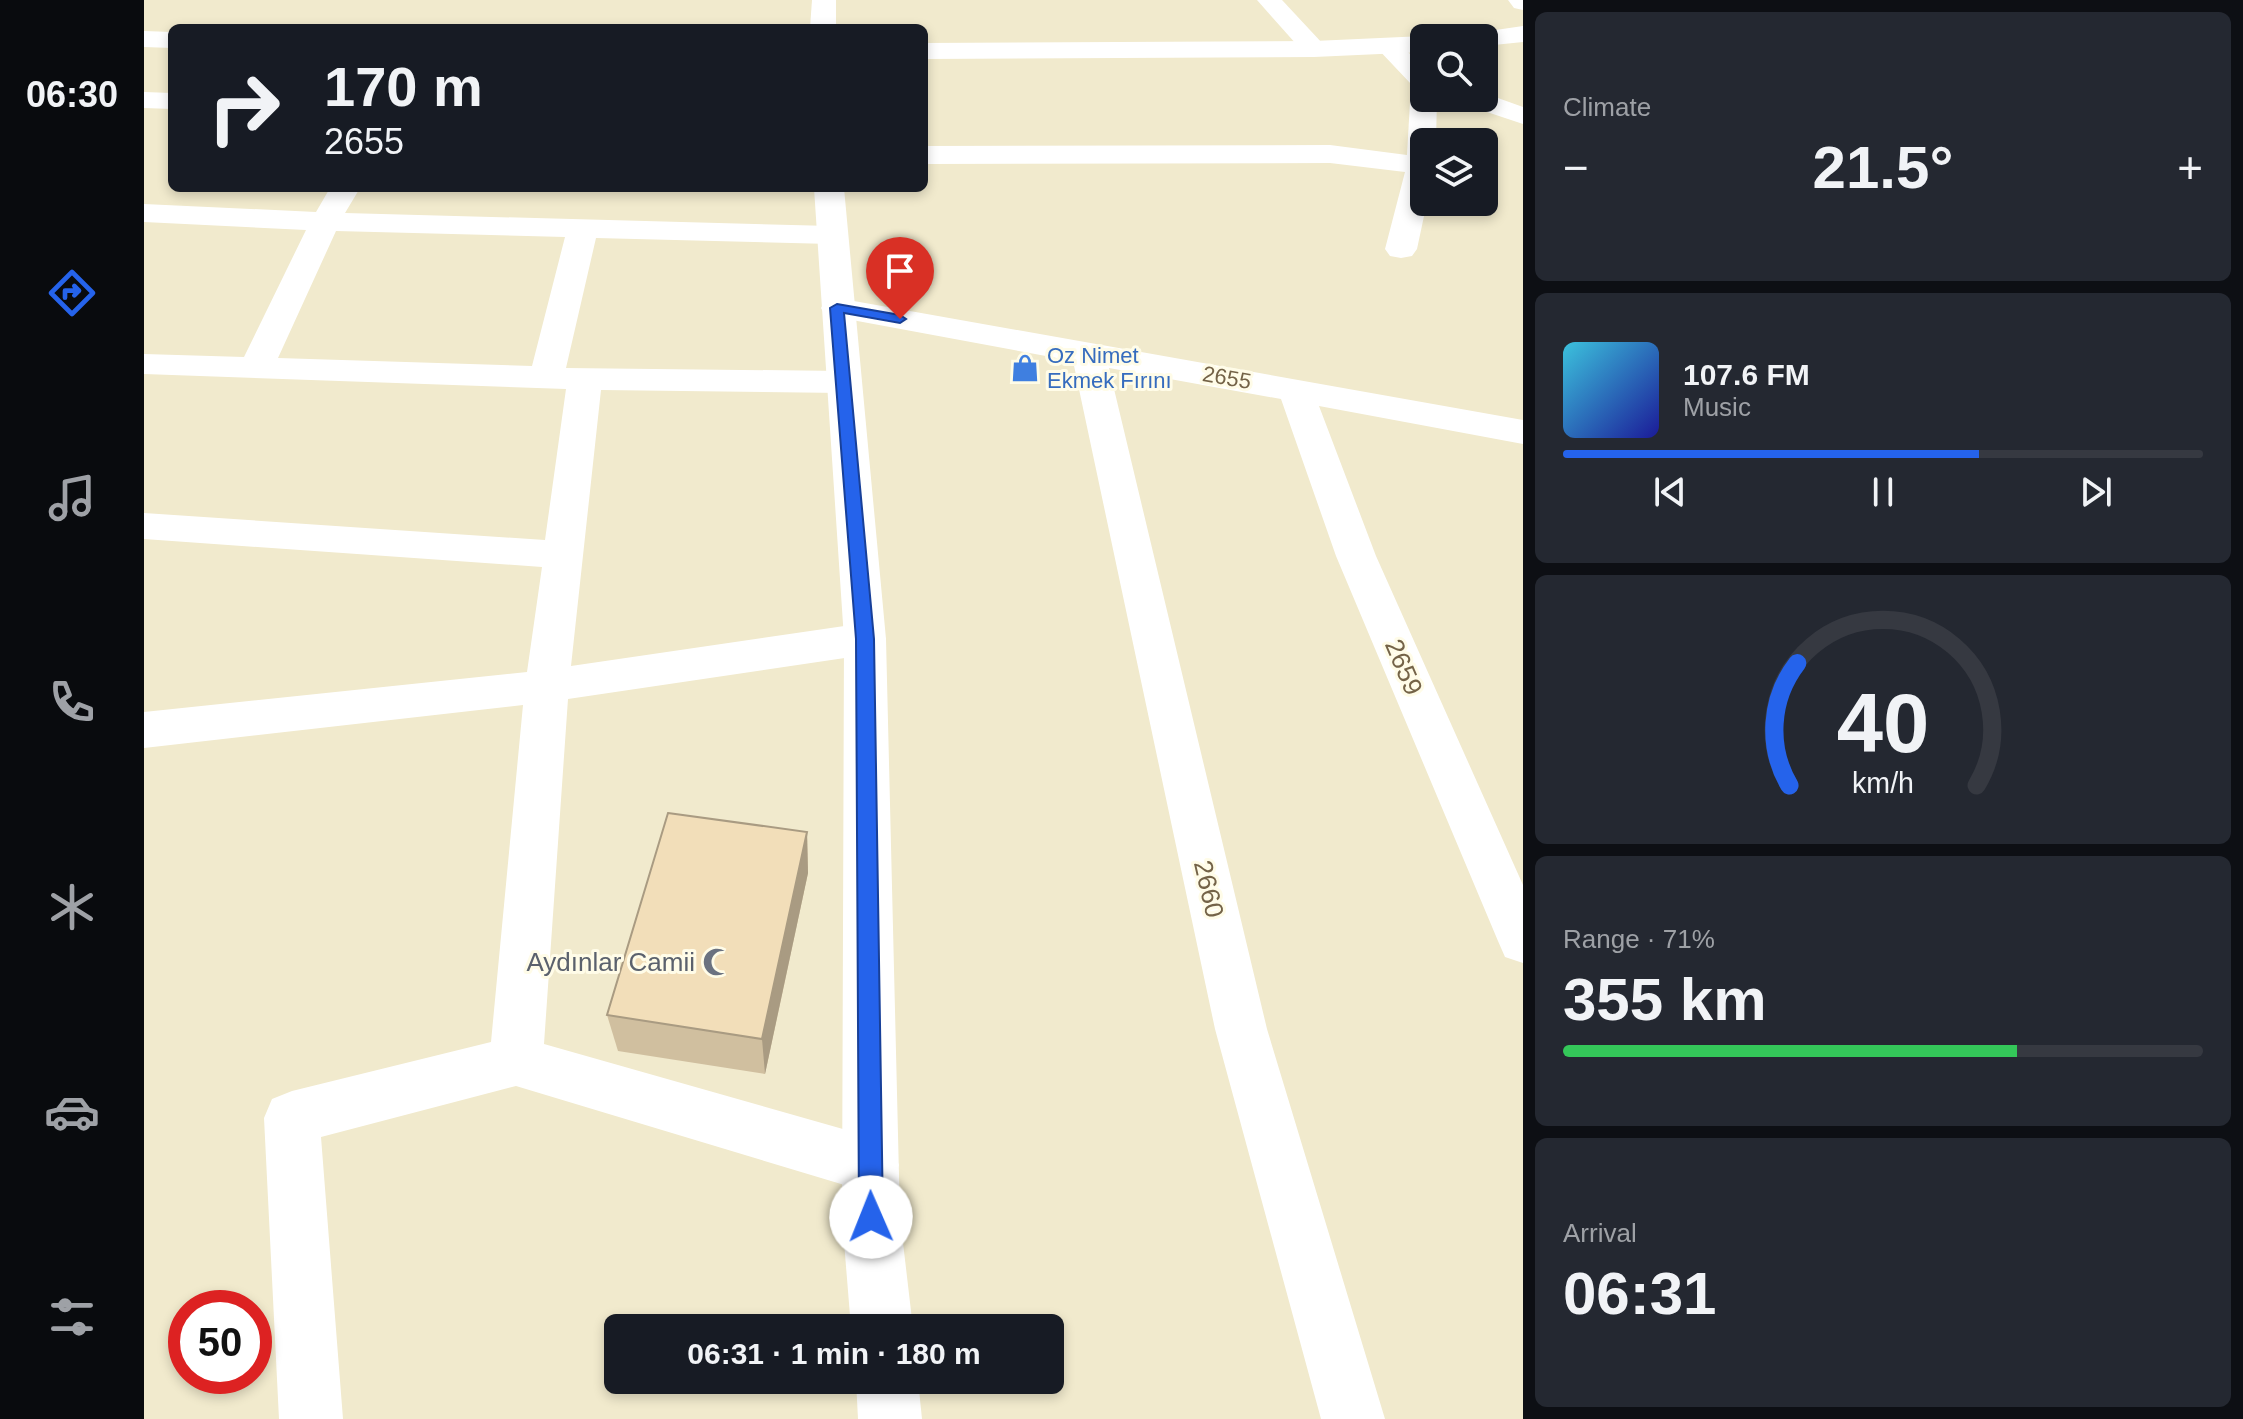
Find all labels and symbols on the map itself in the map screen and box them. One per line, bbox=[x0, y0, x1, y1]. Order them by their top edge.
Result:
pin bbox=[866, 237, 934, 319]
place label: Oz Nimet Ekmek Fırını bbox=[1047, 343, 1172, 393]
shop icon: Oz Nimet Ekmek Fırını bbox=[1010, 353, 1040, 383]
street label: 2655 bbox=[1201, 361, 1253, 394]
street label: 2659 bbox=[1379, 635, 1429, 699]
street label: 2660 bbox=[1188, 857, 1230, 921]
place label: Aydınlar Camii bbox=[526, 947, 695, 977]
mosque icon: Aydınlar Camii bbox=[702, 947, 732, 977]
position arrow bbox=[829, 1175, 913, 1259]
speed limit sign: 50 bbox=[168, 1290, 272, 1394]

